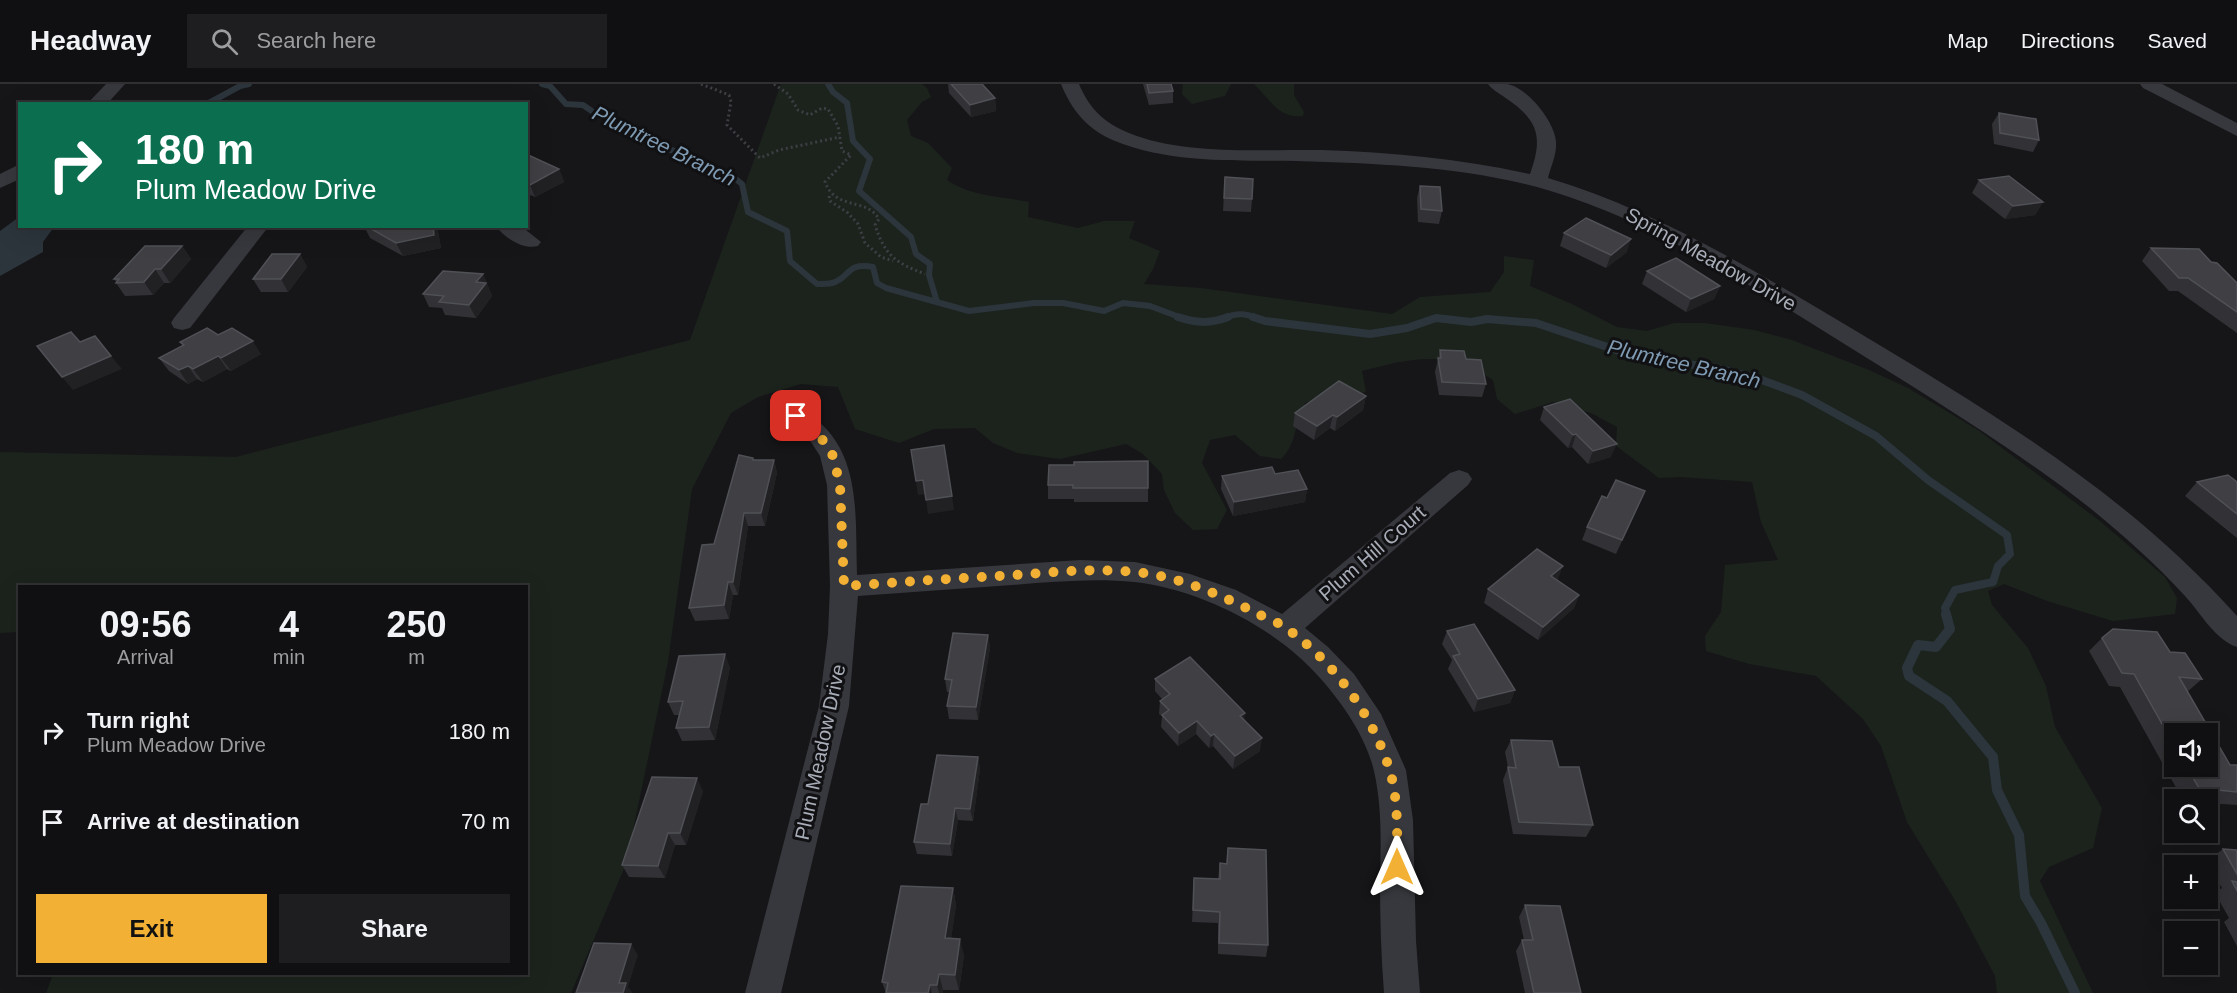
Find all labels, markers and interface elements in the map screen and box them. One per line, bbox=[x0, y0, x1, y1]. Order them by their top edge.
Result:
search box bbox=[187, 14, 607, 68]
text: Headway bbox=[30, 25, 151, 56]
icon: search bbox=[208, 25, 241, 58]
text: Search here bbox=[256, 28, 376, 53]
text: Map bbox=[1947, 29, 1988, 52]
text: Directions bbox=[2021, 29, 2114, 52]
text: Saved bbox=[2147, 29, 2207, 52]
water label: Plumtree Branch bbox=[589, 101, 740, 190]
icon: right bbox=[36, 126, 114, 204]
text: 180 m bbox=[135, 126, 254, 173]
text: Plum Meadow Drive bbox=[135, 175, 377, 205]
street label: Spring Meadow Drive bbox=[1622, 203, 1800, 315]
water label: Plumtree Branch bbox=[1605, 335, 1763, 392]
pin bbox=[770, 390, 821, 441]
icon: arrive bbox=[779, 399, 812, 432]
street label: Plum Hill Court bbox=[1314, 501, 1430, 605]
text: 09:56 bbox=[99, 604, 191, 645]
text: 4 bbox=[279, 604, 299, 645]
text: 250 bbox=[386, 604, 447, 645]
text: Arrival bbox=[117, 646, 174, 668]
text: min bbox=[273, 646, 305, 668]
text: m bbox=[408, 646, 425, 668]
street label: Plum Meadow Drive bbox=[791, 662, 849, 842]
text: Turn right bbox=[87, 708, 189, 733]
icon: right bbox=[36, 716, 69, 749]
text: 180 m bbox=[449, 719, 510, 744]
map controls bbox=[2164, 723, 2218, 975]
button: sound bbox=[2164, 723, 2218, 777]
text: Plum Meadow Drive bbox=[87, 734, 266, 756]
button: search bbox=[2164, 789, 2218, 843]
icon: arrive bbox=[36, 806, 69, 839]
text: Arrive at destination bbox=[87, 809, 300, 834]
text: 70 m bbox=[461, 809, 510, 834]
position arrow bbox=[1365, 835, 1429, 899]
button: + bbox=[2164, 855, 2218, 909]
button: Exit bbox=[36, 894, 267, 963]
button: Share bbox=[279, 894, 510, 963]
button: − bbox=[2164, 921, 2218, 975]

